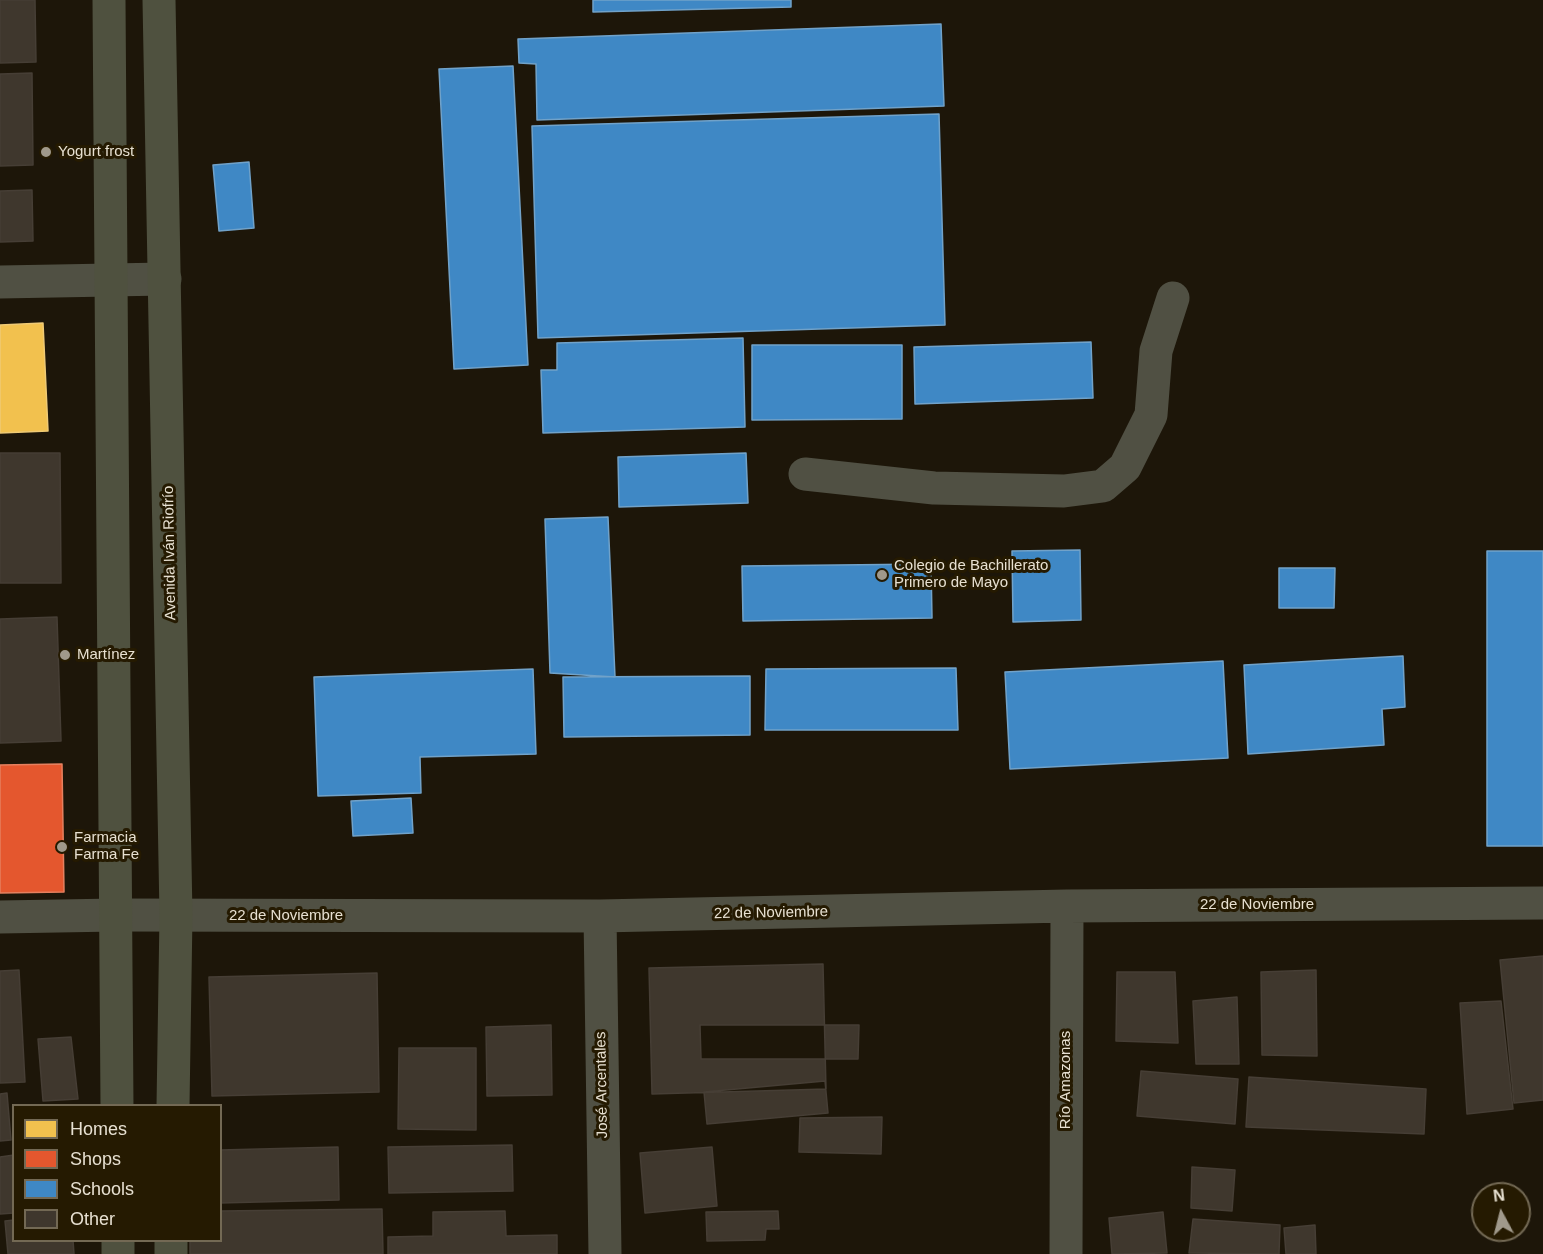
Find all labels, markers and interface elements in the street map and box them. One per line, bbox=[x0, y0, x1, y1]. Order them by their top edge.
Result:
place label: Yogurt frost bbox=[58, 143, 134, 161]
marker: Yogurt frost bbox=[39, 145, 53, 159]
street label: Avenida Iván Riofrío bbox=[160, 485, 180, 621]
place label: Colegio de Bachillerato Primero de Mayo bbox=[894, 557, 1048, 592]
marker: Colegio de Bachillerato Primero de Mayo bbox=[875, 568, 889, 582]
place label: Martínez bbox=[77, 646, 135, 664]
marker: Martínez bbox=[58, 648, 72, 662]
place label: Farmacia Farma Fe bbox=[74, 829, 139, 864]
marker: Farmacia Farma Fe bbox=[55, 840, 69, 854]
street label: 22 de Noviembre bbox=[1200, 896, 1314, 914]
street label: 22 de Noviembre bbox=[714, 903, 828, 923]
street label: 22 de Noviembre bbox=[229, 907, 343, 925]
street label: José Arcentales bbox=[592, 1031, 612, 1139]
street label: Río Amazonas bbox=[1057, 1031, 1075, 1129]
legend bbox=[12, 1104, 222, 1242]
text: Homes bbox=[70, 1119, 127, 1139]
text: Shops bbox=[70, 1149, 121, 1169]
text: Schools bbox=[70, 1179, 134, 1199]
north arrow bbox=[1471, 1182, 1531, 1242]
text: N bbox=[1492, 1186, 1506, 1205]
text: Other bbox=[70, 1209, 115, 1229]

